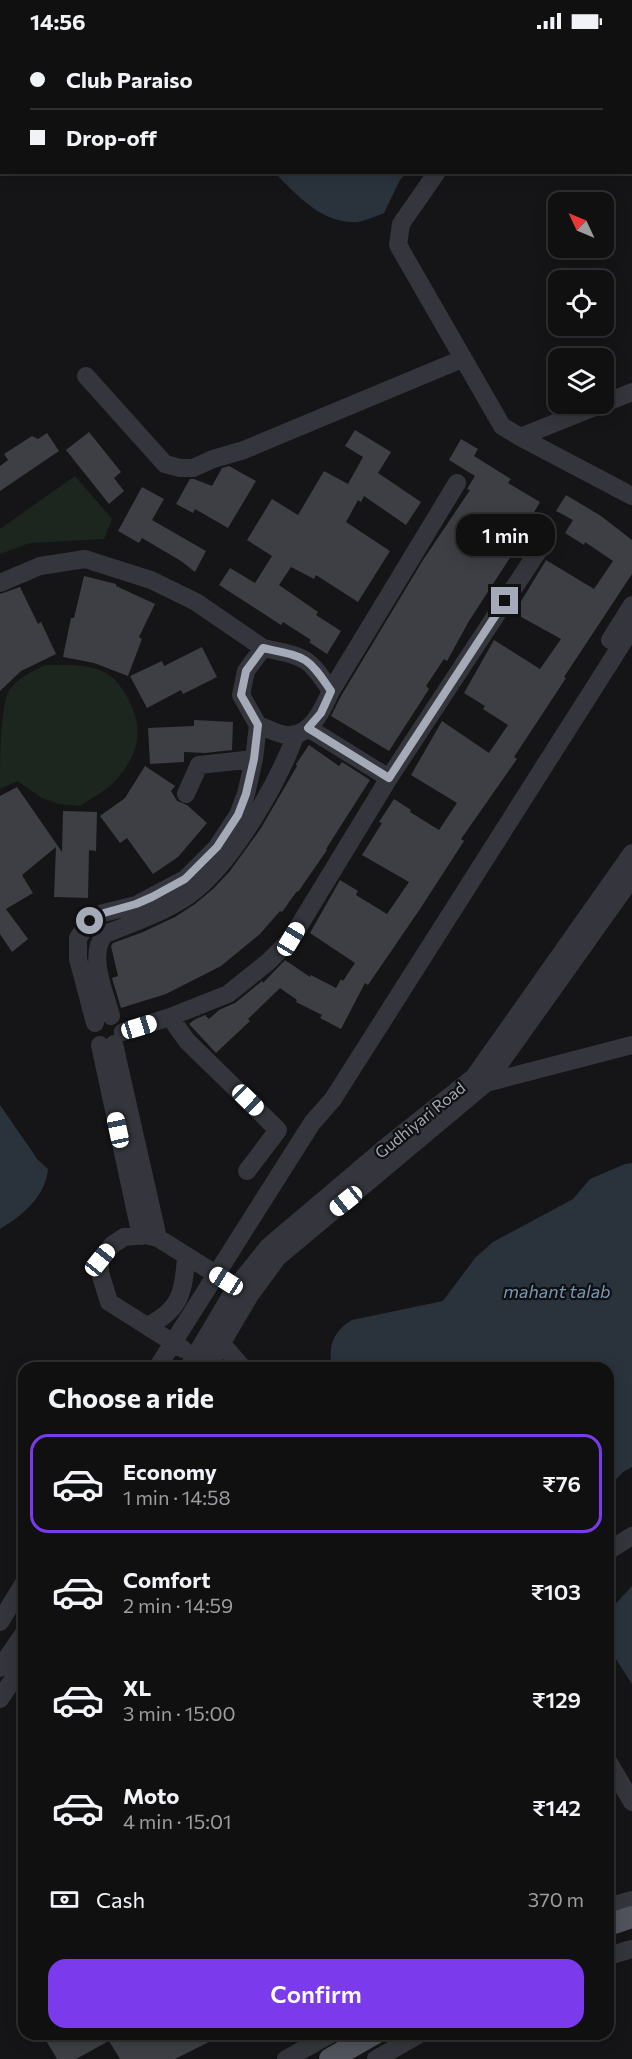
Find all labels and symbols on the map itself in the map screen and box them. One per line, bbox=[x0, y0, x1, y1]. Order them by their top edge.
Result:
north arrow bbox=[548, 192, 614, 258]
callout: 1 min bbox=[456, 514, 554, 556]
route end bbox=[491, 587, 518, 614]
route start bbox=[76, 907, 103, 934]
car bbox=[274, 919, 308, 959]
car bbox=[119, 1013, 159, 1041]
street label: Gudhiyari Road bbox=[371, 1077, 469, 1162]
car bbox=[229, 1081, 267, 1119]
car bbox=[105, 1111, 131, 1149]
car bbox=[326, 1183, 366, 1219]
car bbox=[82, 1240, 118, 1280]
car bbox=[206, 1264, 246, 1298]
water label: mahant talab bbox=[503, 1280, 611, 1302]

